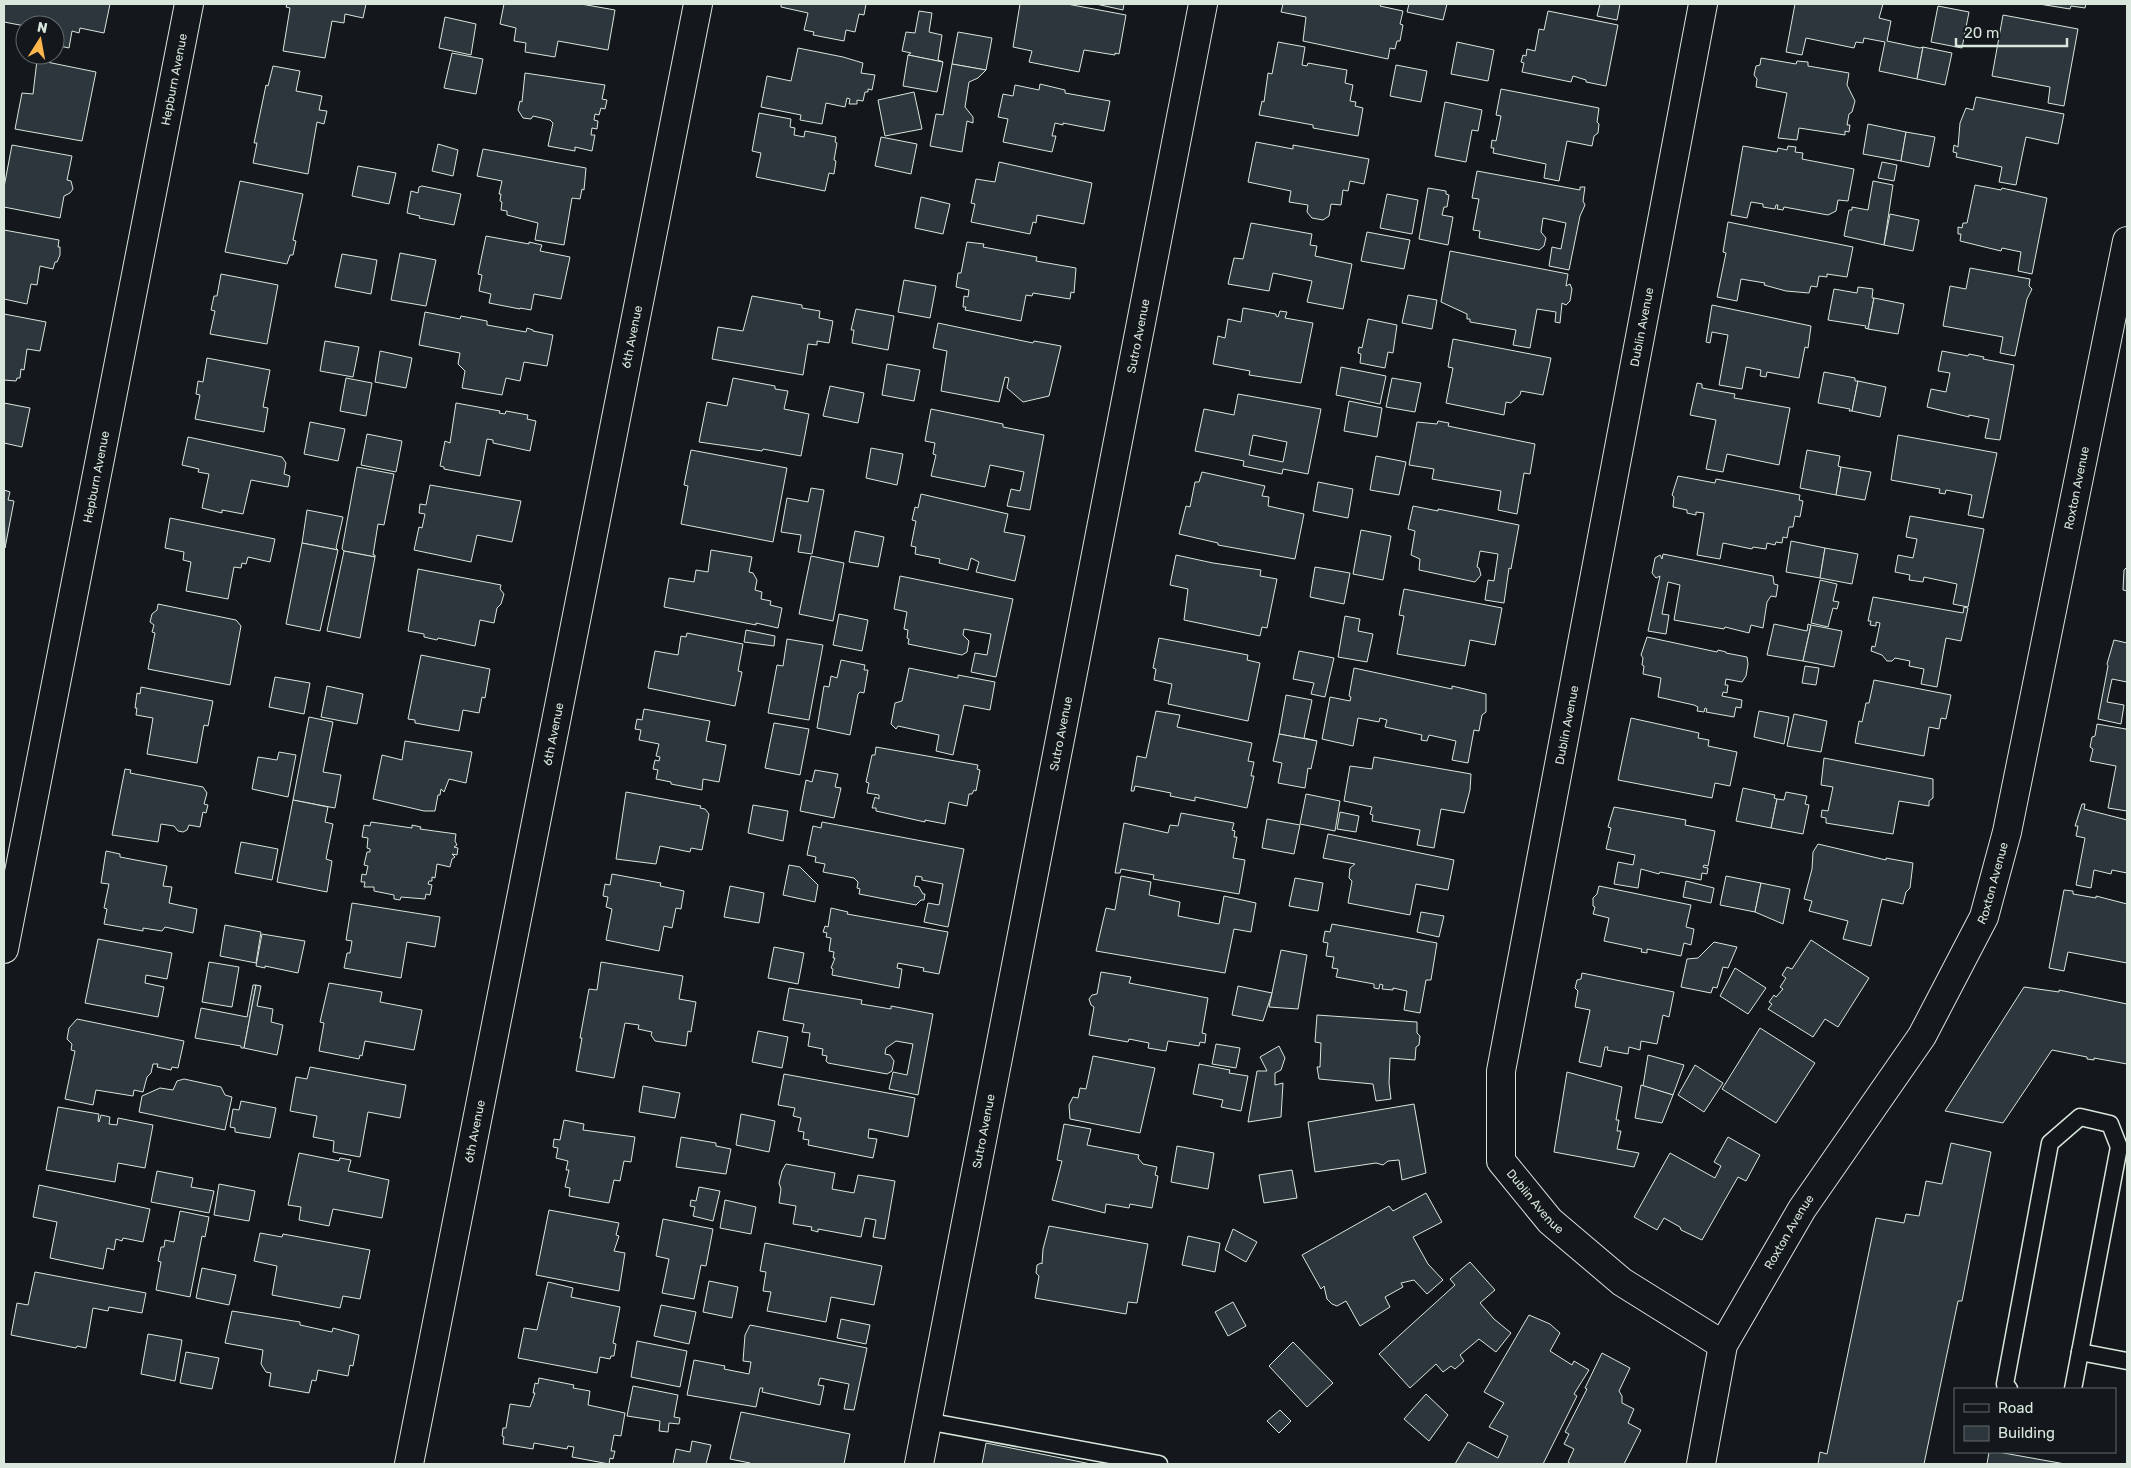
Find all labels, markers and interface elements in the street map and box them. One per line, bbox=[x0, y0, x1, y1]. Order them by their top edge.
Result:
north arrow bbox=[15, 15, 65, 65]
scale bar bbox=[1956, 15, 2067, 47]
text: N bbox=[36, 18, 49, 37]
text: 20 m bbox=[1964, 24, 1999, 42]
street label: Hepburn Avenue bbox=[158, 32, 190, 127]
street label: Dublin Avenue bbox=[1627, 286, 1657, 368]
street label: Sutro Avenue bbox=[1124, 298, 1153, 375]
street label: 6th Avenue bbox=[619, 304, 645, 370]
street label: Hepburn Avenue bbox=[81, 430, 112, 524]
street label: Roxton Avenue bbox=[2062, 445, 2092, 531]
street label: Dublin Avenue bbox=[1552, 684, 1582, 766]
street label: Sutro Avenue bbox=[1047, 695, 1075, 772]
street label: 6th Avenue bbox=[540, 701, 567, 767]
street label: Roxton Avenue bbox=[1974, 840, 2011, 927]
street label: Sutro Avenue bbox=[970, 1093, 998, 1170]
street label: 6th Avenue bbox=[462, 1098, 488, 1164]
street label: Dublin Avenue bbox=[1504, 1166, 1567, 1237]
street label: Roxton Avenue bbox=[1761, 1192, 1817, 1272]
legend bbox=[1954, 1388, 2116, 1453]
text: Road bbox=[1998, 1399, 2034, 1417]
text: Building bbox=[1998, 1424, 2055, 1442]

